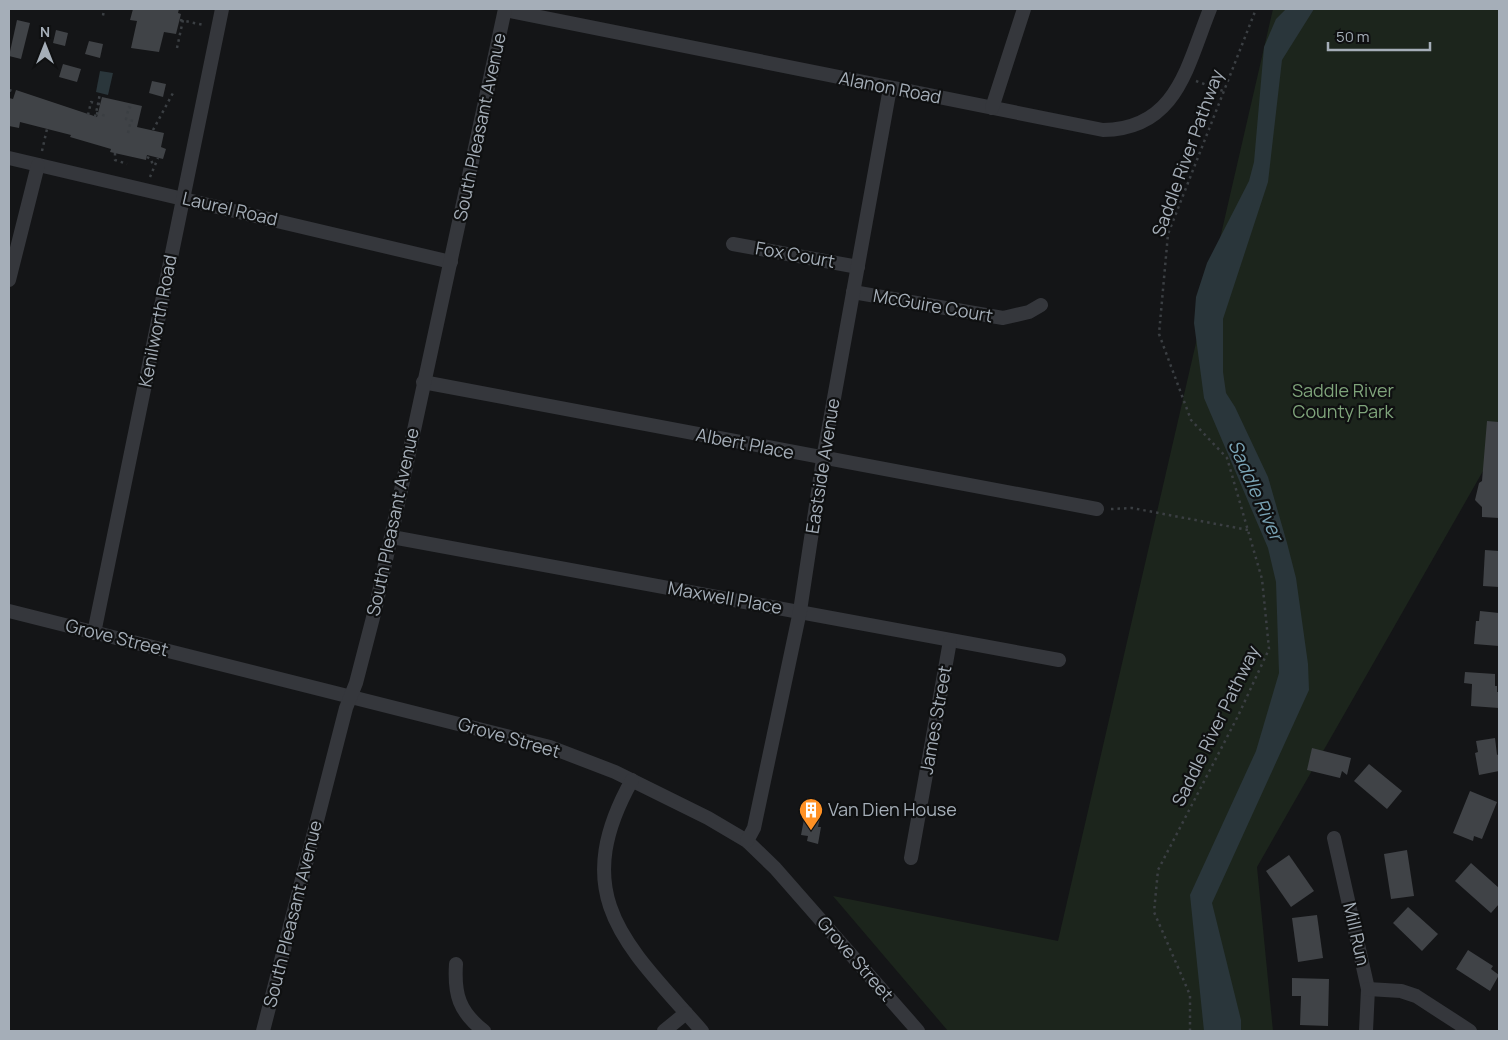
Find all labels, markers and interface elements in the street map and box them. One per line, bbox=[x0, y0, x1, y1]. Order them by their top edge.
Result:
north arrow bbox=[20, 20, 70, 70]
scale bar bbox=[1328, 20, 1430, 52]
text: N bbox=[40, 22, 50, 41]
text: 50 m bbox=[1336, 26, 1370, 47]
street label: South Pleasant Avenue bbox=[447, 30, 511, 223]
street label: Alanon Road bbox=[837, 65, 943, 109]
street label: Saddle River Pathway bbox=[1146, 65, 1229, 240]
street label: Laurel Road bbox=[180, 185, 280, 231]
street label: Fox Court bbox=[754, 235, 837, 273]
street label: Kenilworth Road bbox=[132, 253, 182, 389]
street label: McGuire Court bbox=[871, 283, 995, 327]
park label: Saddle River County Park bbox=[1292, 378, 1395, 423]
street label: Eastside Avenue bbox=[799, 396, 845, 535]
street label: Albert Place bbox=[694, 422, 796, 464]
street label: South Pleasant Avenue bbox=[360, 425, 424, 618]
water label: Saddle River bbox=[1222, 435, 1291, 546]
street label: Maxwell Place bbox=[666, 575, 784, 619]
street label: Grove Street bbox=[63, 613, 171, 661]
street label: Saddle River Pathway bbox=[1166, 641, 1265, 810]
street label: James Street bbox=[914, 664, 956, 776]
street label: Grove Street bbox=[455, 711, 563, 763]
building icon: Van Dien House bbox=[798, 797, 824, 831]
place label: Van Dien House bbox=[828, 797, 957, 821]
street label: South Pleasant Avenue bbox=[257, 818, 327, 1010]
street label: Mill Run bbox=[1338, 900, 1376, 968]
street label: Grove Street bbox=[812, 911, 899, 1006]

